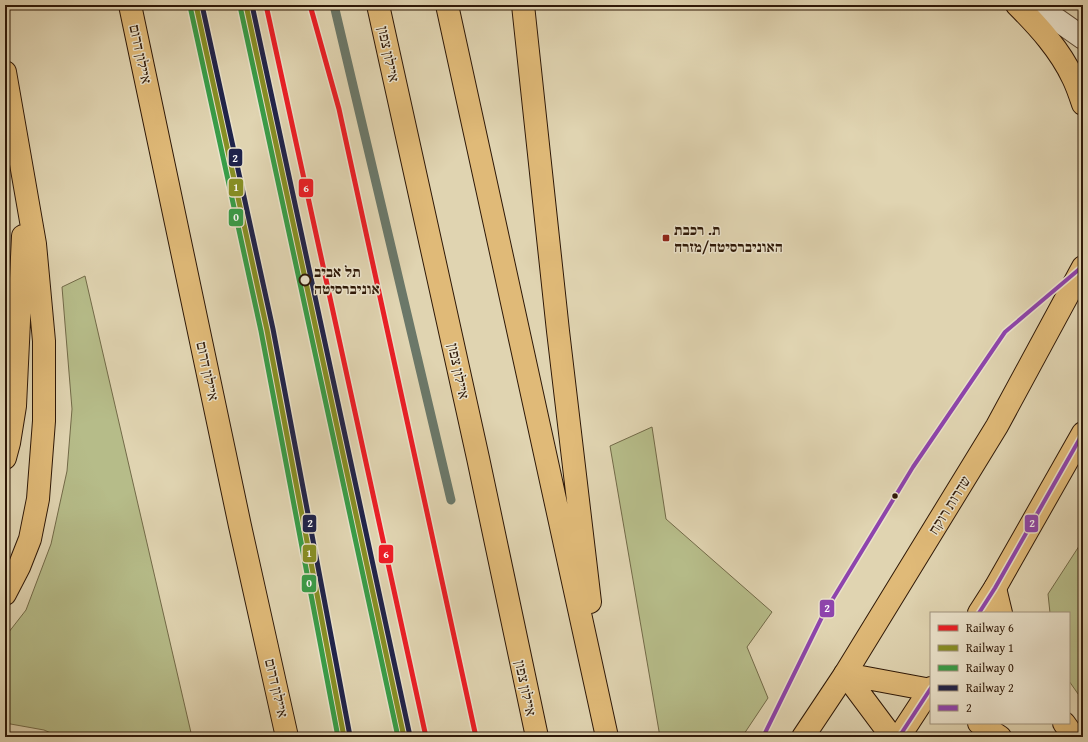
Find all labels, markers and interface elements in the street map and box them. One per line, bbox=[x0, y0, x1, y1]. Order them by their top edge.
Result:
street label: איילון דרום bbox=[124, 22, 158, 86]
street label: איילון צפון bbox=[373, 24, 405, 84]
line badge: 2 bbox=[228, 148, 243, 167]
text: 2 bbox=[232, 150, 238, 166]
line badge: 1 bbox=[228, 178, 244, 197]
line badge: 6 bbox=[298, 178, 314, 198]
text: 1 bbox=[233, 179, 239, 195]
text: 6 bbox=[303, 180, 309, 196]
line badge: 0 bbox=[228, 208, 244, 227]
text: 0 bbox=[233, 209, 239, 225]
place label: ת. רכבת האוניברסיטה/מזרח bbox=[674, 219, 783, 257]
marker: ת. רכבת האוניברסיטה/מזרח bbox=[661, 233, 671, 243]
place label: תל אביב אוניברסיטה bbox=[314, 261, 380, 299]
marker: תל אביב אוניברסיטה bbox=[298, 273, 312, 287]
street label: איילון דרום bbox=[191, 339, 225, 403]
street label: איילון צפון bbox=[443, 341, 475, 401]
street label: שדרות רוקח bbox=[923, 472, 975, 538]
unlabelled marker bbox=[890, 491, 900, 501]
line badge: 2 bbox=[302, 514, 317, 533]
line badge: 2 bbox=[1024, 514, 1039, 533]
text: 2 bbox=[307, 515, 313, 531]
text: 2 bbox=[1029, 515, 1035, 531]
line badge: 1 bbox=[302, 544, 317, 563]
line badge: 6 bbox=[378, 544, 394, 564]
text: 1 bbox=[306, 545, 312, 561]
text: 6 bbox=[383, 546, 389, 562]
line badge: 0 bbox=[301, 574, 317, 593]
text: 0 bbox=[306, 575, 312, 591]
line badge: 2 bbox=[819, 599, 835, 618]
text: 2 bbox=[824, 600, 830, 616]
legend bbox=[930, 612, 1070, 724]
text: Railway 6 bbox=[966, 619, 1014, 636]
text: Railway 1 bbox=[966, 639, 1014, 656]
street label: איילון דרום bbox=[260, 656, 294, 720]
street label: איילון צפון bbox=[510, 658, 542, 718]
text: Railway 0 bbox=[966, 659, 1014, 676]
text: Railway 2 bbox=[966, 679, 1014, 696]
text: 2 bbox=[966, 699, 972, 716]

